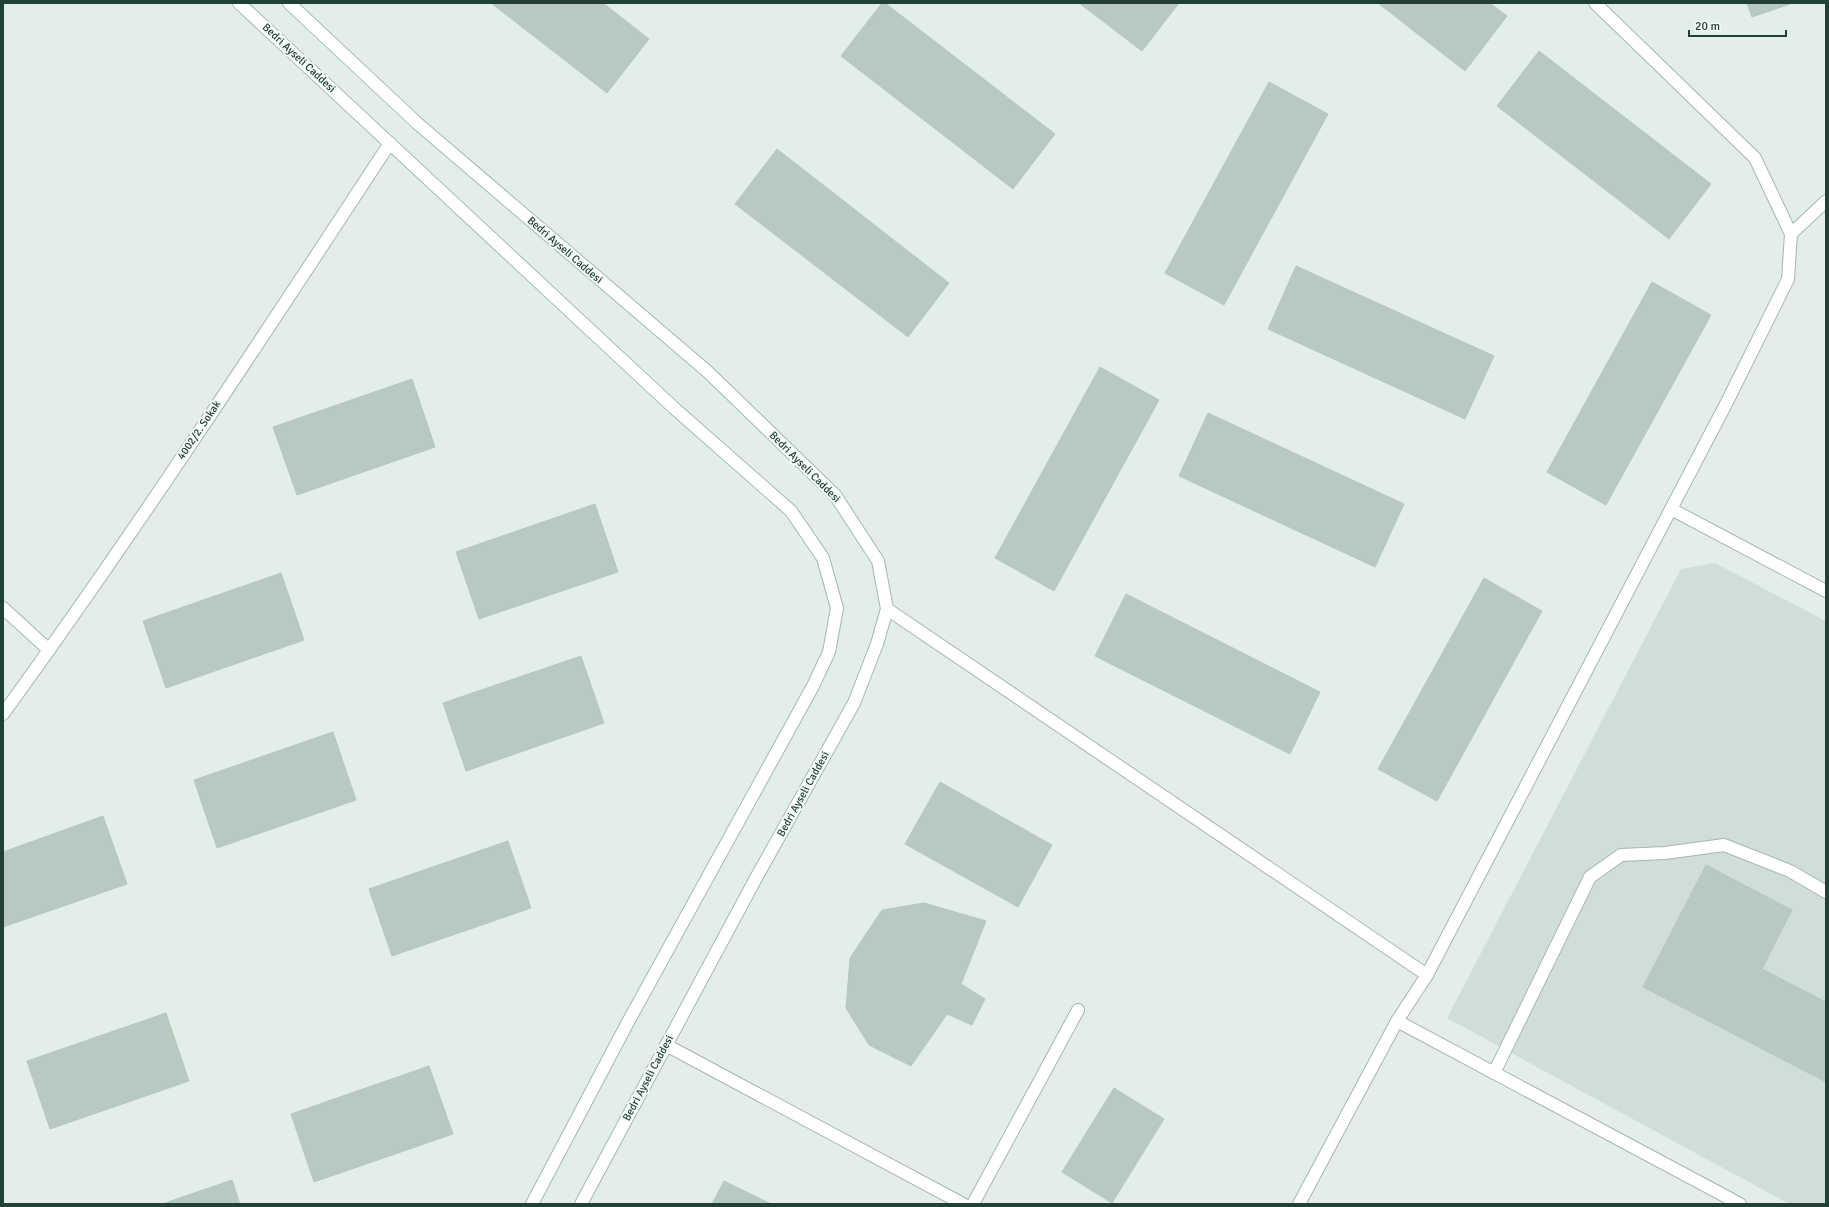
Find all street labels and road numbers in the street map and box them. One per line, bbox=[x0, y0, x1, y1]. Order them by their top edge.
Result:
street label: Bedri Ayseli Caddesi bbox=[260, 21, 338, 95]
street label: Bedri Ayseli Caddesi bbox=[525, 214, 605, 286]
street label: 4002/2. Sokak bbox=[175, 398, 224, 462]
street label: Bedri Ayseli Caddesi bbox=[767, 429, 843, 505]
street label: Bedri Ayseli Caddesi bbox=[774, 749, 832, 839]
street label: Bedri Ayseli Caddesi bbox=[620, 1033, 676, 1123]

